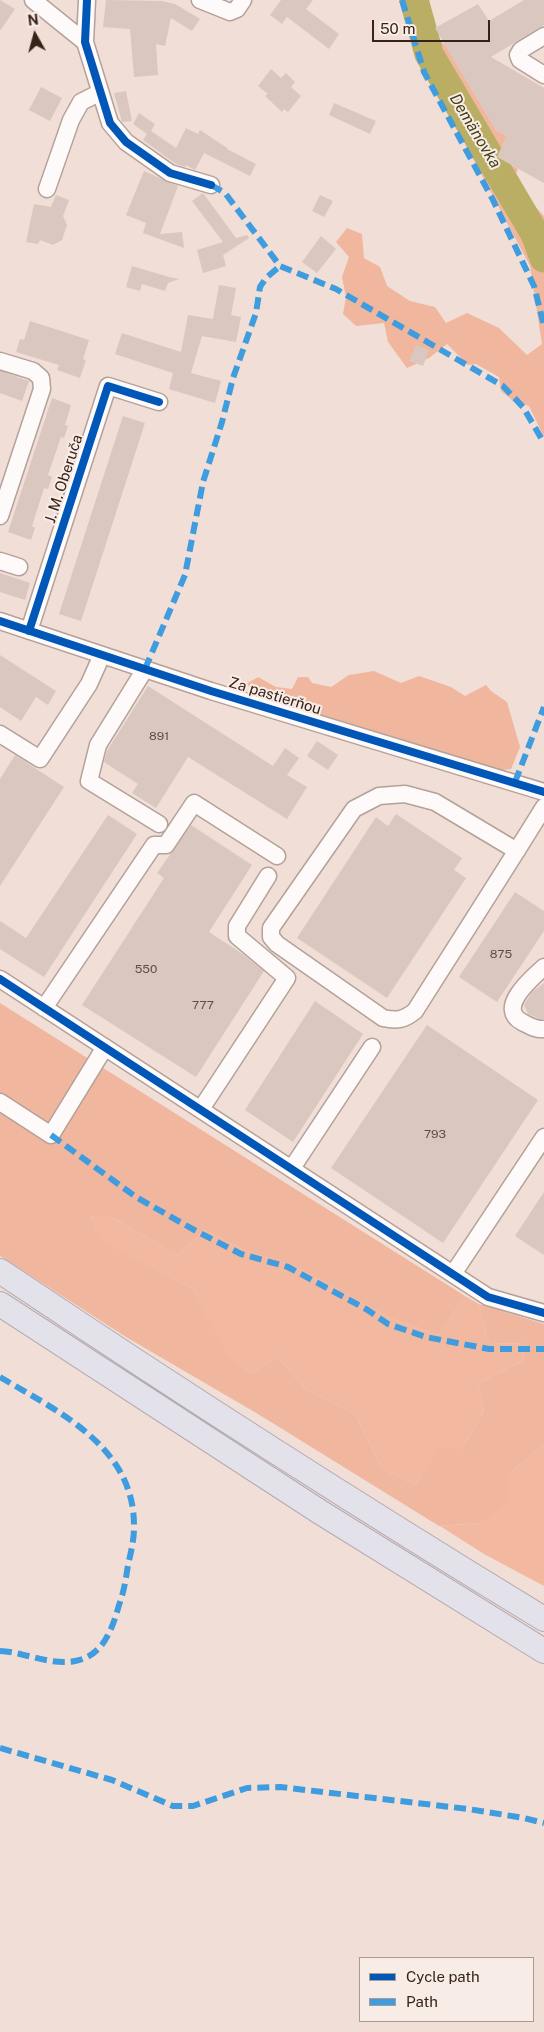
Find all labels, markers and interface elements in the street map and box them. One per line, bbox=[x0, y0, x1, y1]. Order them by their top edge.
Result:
north arrow bbox=[10, 10, 60, 60]
scale bar bbox=[374, 10, 492, 42]
text: N bbox=[27, 12, 40, 29]
text: 50 m bbox=[380, 20, 415, 37]
water label: Demänovka bbox=[445, 90, 505, 172]
street label: J. M. Oberuča bbox=[41, 432, 87, 526]
street label: Za pastierňou bbox=[227, 673, 323, 719]
house number: 891 bbox=[149, 729, 169, 743]
house number: 875 bbox=[490, 947, 512, 961]
house number: 550 bbox=[135, 962, 157, 976]
house number: 777 bbox=[192, 998, 214, 1012]
house number: 793 bbox=[424, 1127, 446, 1141]
legend bbox=[359, 1957, 534, 2022]
text: Cycle path bbox=[406, 1968, 480, 1985]
text: Path bbox=[406, 1993, 438, 2010]

